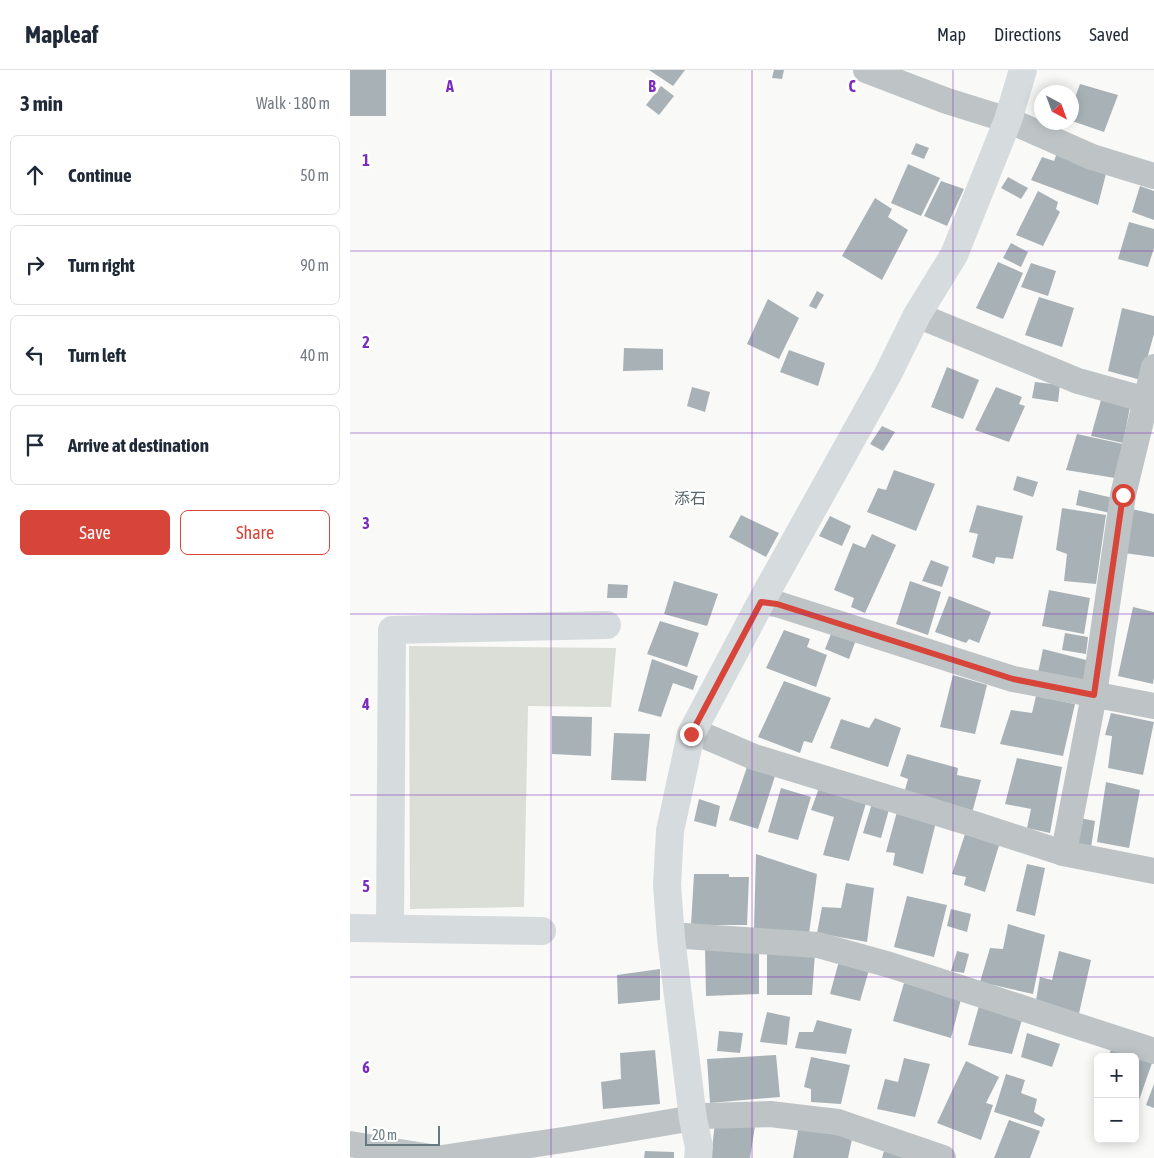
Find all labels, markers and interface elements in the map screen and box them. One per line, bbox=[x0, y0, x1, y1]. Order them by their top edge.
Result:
text: Mapleaf bbox=[25, 21, 98, 48]
text: Map bbox=[937, 24, 966, 45]
text: Directions bbox=[994, 24, 1061, 45]
text: Saved bbox=[1089, 24, 1129, 45]
text: A bbox=[445, 77, 454, 95]
text: B bbox=[648, 77, 656, 95]
text: C bbox=[848, 77, 856, 95]
north arrow bbox=[1034, 85, 1079, 130]
text: 3 min bbox=[20, 91, 63, 115]
text: Walk · 180 m bbox=[256, 94, 330, 112]
text: 1 bbox=[362, 151, 370, 169]
icon: ahead bbox=[21, 161, 49, 189]
text: Continue bbox=[68, 164, 132, 186]
text: 50 m bbox=[300, 166, 329, 184]
icon: right bbox=[21, 251, 49, 279]
text: Turn right bbox=[68, 254, 135, 276]
text: 90 m bbox=[300, 256, 329, 274]
text: 2 bbox=[362, 333, 370, 351]
icon: left bbox=[21, 341, 49, 369]
text: Turn left bbox=[68, 344, 126, 366]
text: 40 m bbox=[300, 346, 329, 364]
icon: arrive bbox=[21, 431, 49, 459]
text: Arrive at destination bbox=[68, 434, 209, 456]
route start bbox=[1112, 484, 1135, 507]
district label: 添石 bbox=[674, 489, 706, 507]
button: Save bbox=[20, 510, 170, 555]
button: Share bbox=[180, 510, 330, 555]
text: 3 bbox=[362, 514, 370, 532]
text: 4 bbox=[361, 695, 370, 713]
route end bbox=[680, 723, 703, 746]
text: 5 bbox=[362, 877, 370, 895]
map controls bbox=[1094, 1053, 1139, 1143]
button: + bbox=[1094, 1053, 1139, 1098]
text: 6 bbox=[362, 1058, 370, 1076]
button: − bbox=[1094, 1098, 1139, 1143]
scale bar bbox=[365, 1123, 440, 1146]
text: 20 m bbox=[372, 1127, 397, 1143]

